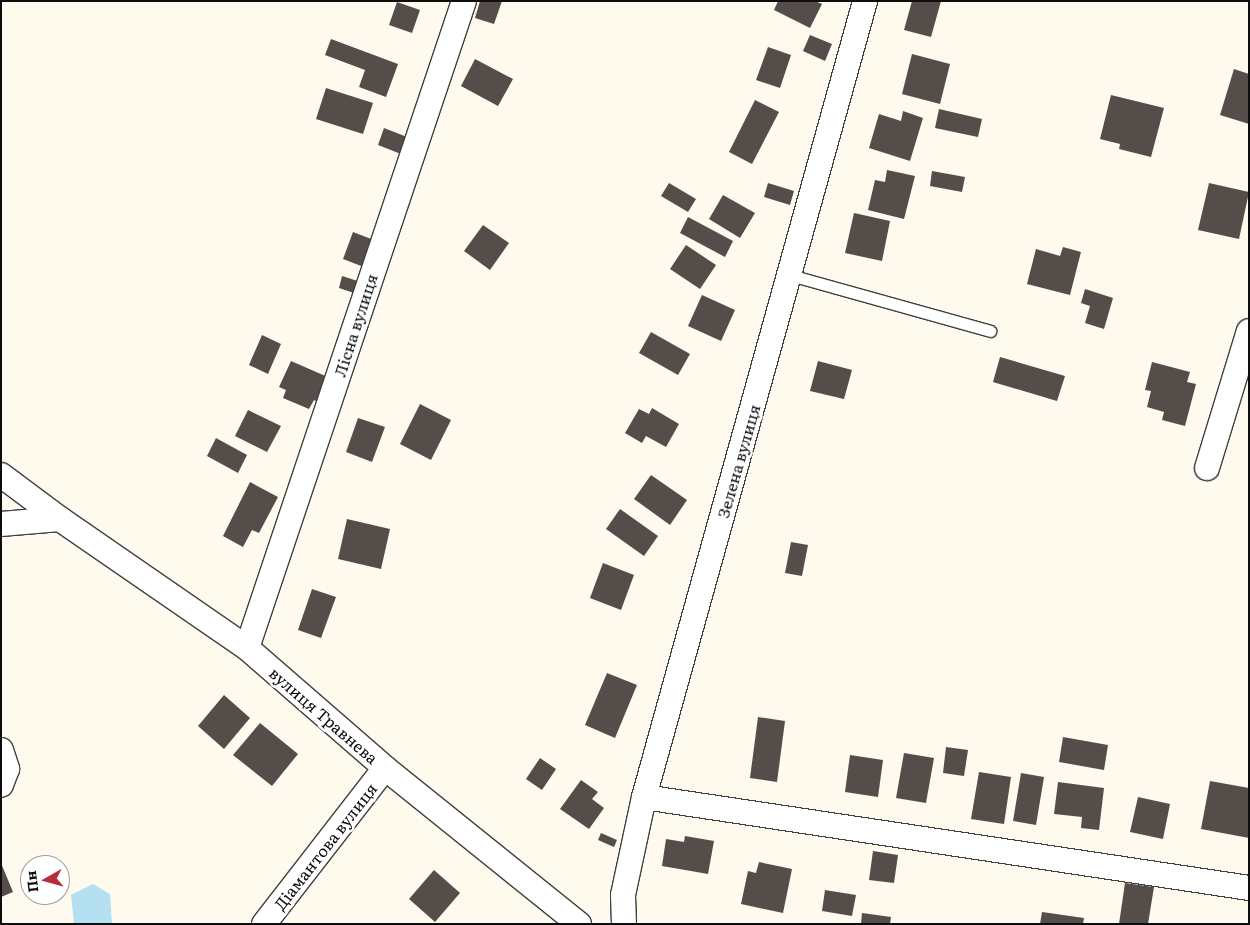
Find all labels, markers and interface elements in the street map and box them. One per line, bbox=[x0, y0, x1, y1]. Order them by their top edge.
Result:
street label: Лісна вулиця bbox=[329, 271, 381, 379]
street label: Зелена вулиця bbox=[713, 402, 763, 520]
street label: вулиця Травнева bbox=[266, 663, 382, 767]
street label: Діамантова вулиця bbox=[270, 779, 380, 913]
north arrow bbox=[20, 855, 70, 905]
text: Пн bbox=[20, 870, 42, 894]

